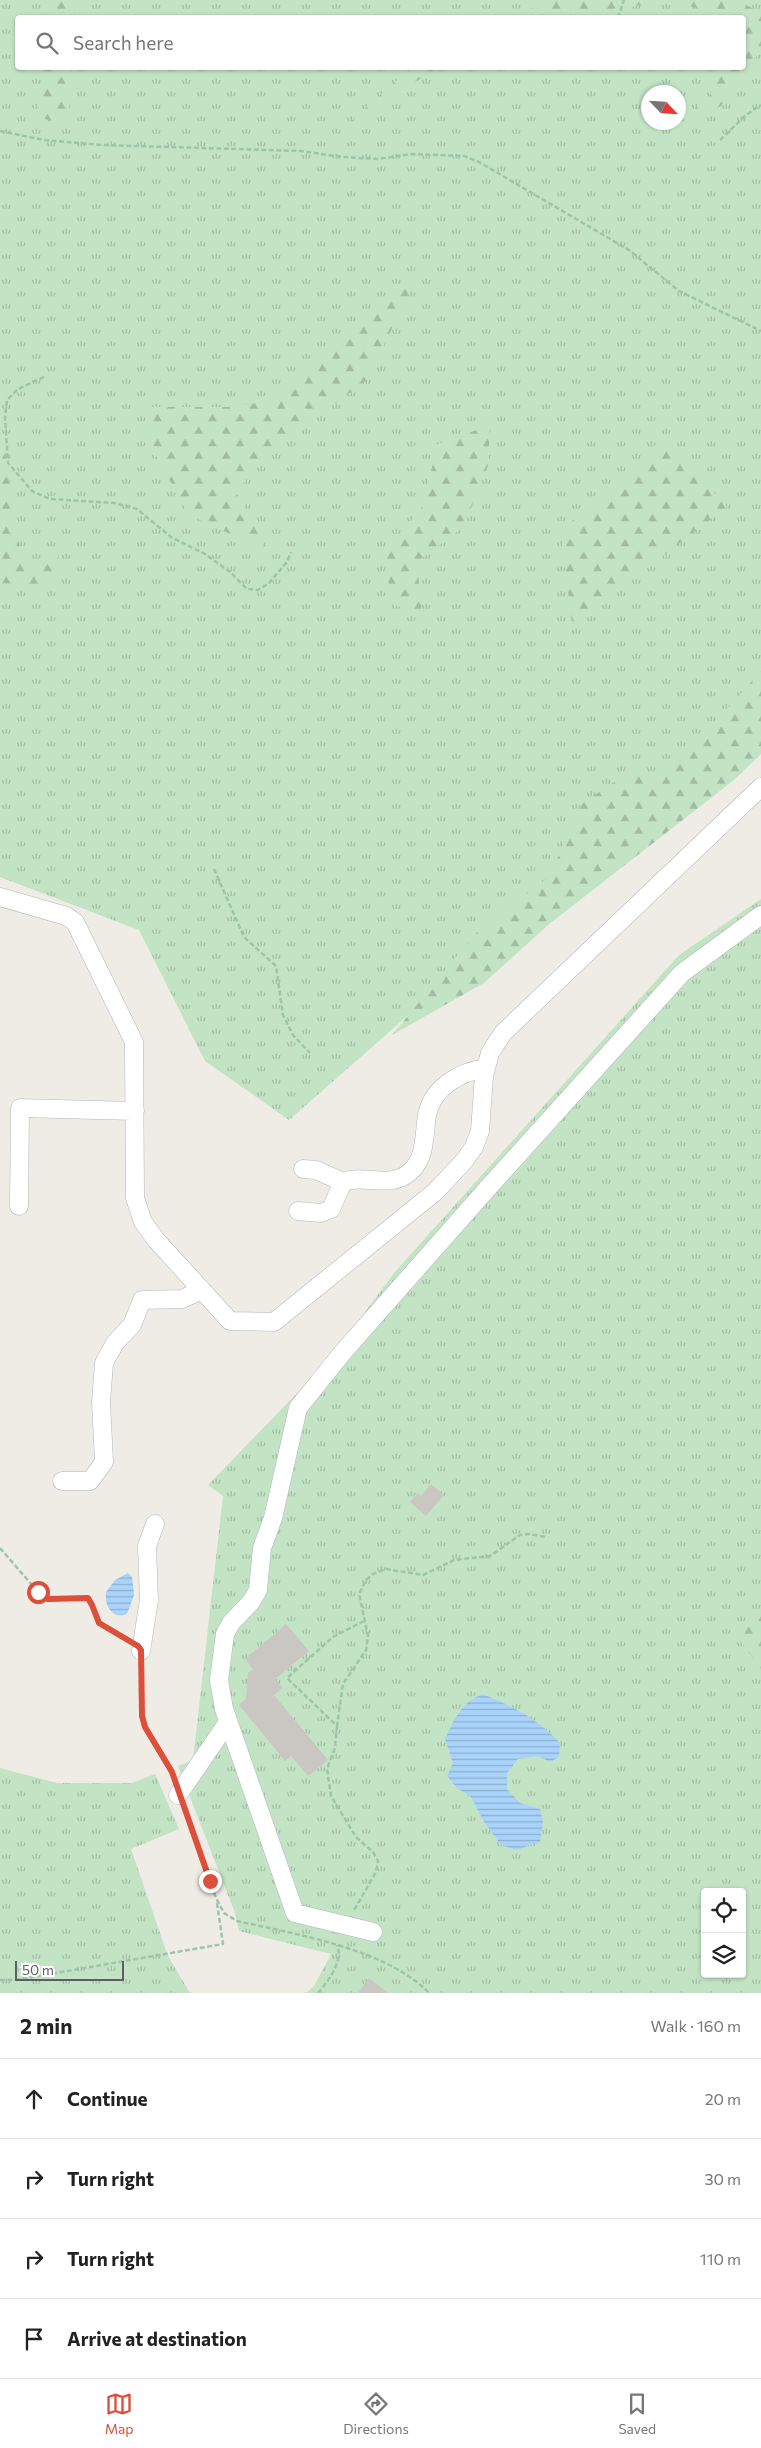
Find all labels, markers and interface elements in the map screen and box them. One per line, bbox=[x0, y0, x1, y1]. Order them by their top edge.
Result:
search box bbox=[15, 15, 746, 70]
icon: search bbox=[33, 29, 61, 57]
text: Search here bbox=[73, 31, 173, 54]
north arrow bbox=[641, 85, 686, 130]
route start bbox=[27, 1581, 50, 1604]
route end bbox=[199, 1870, 222, 1893]
map controls bbox=[701, 1888, 746, 1978]
button: locate bbox=[701, 1888, 746, 1933]
button: layers bbox=[701, 1933, 746, 1978]
scale bar bbox=[15, 1958, 124, 1981]
text: 50 m bbox=[22, 1961, 54, 1978]
text: 2 min bbox=[20, 2013, 72, 2038]
text: Walk · 160 m bbox=[651, 2016, 741, 2035]
icon: ahead bbox=[20, 2085, 48, 2113]
text: Continue bbox=[67, 2087, 147, 2110]
text: 20 m bbox=[705, 2089, 741, 2108]
icon: right bbox=[20, 2165, 48, 2193]
text: Turn right bbox=[67, 2167, 154, 2190]
text: 30 m bbox=[704, 2169, 741, 2188]
icon: right bbox=[20, 2245, 48, 2273]
text: Turn right bbox=[67, 2247, 154, 2270]
text: 110 m bbox=[700, 2249, 741, 2268]
icon: arrive bbox=[20, 2325, 48, 2353]
text: Arrive at destination bbox=[67, 2327, 247, 2350]
tab: Map bbox=[105, 2390, 134, 2437]
tab: Directions bbox=[343, 2390, 409, 2437]
tab: Saved bbox=[618, 2390, 656, 2437]

